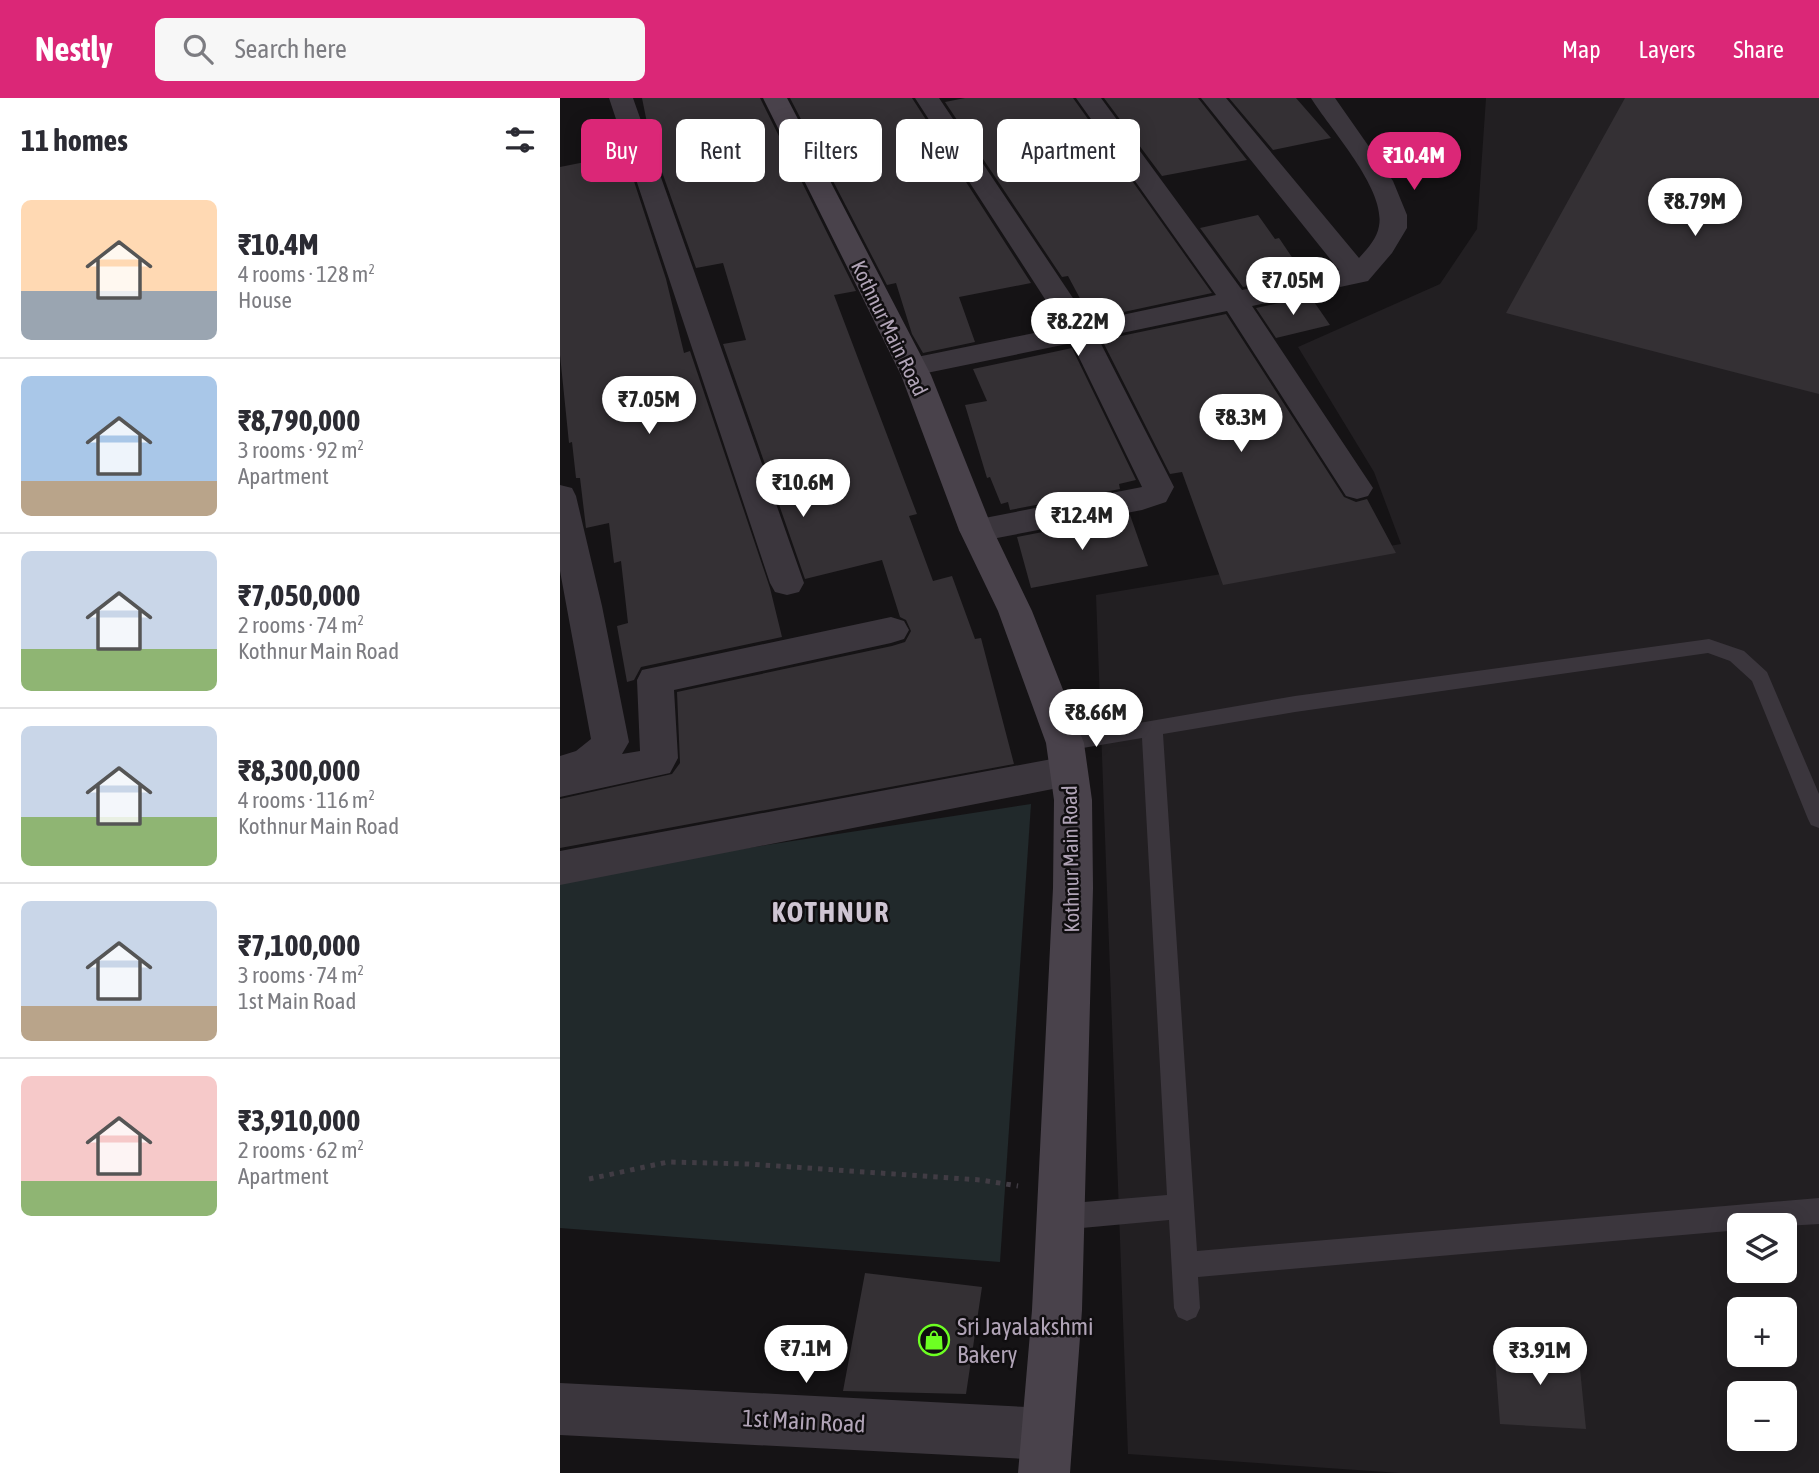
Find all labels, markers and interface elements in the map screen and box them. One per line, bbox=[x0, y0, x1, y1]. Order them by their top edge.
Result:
search box bbox=[155, 18, 645, 81]
text: Nestly bbox=[35, 30, 113, 68]
icon: search bbox=[179, 30, 217, 68]
text: Search here bbox=[235, 34, 347, 64]
text: Map bbox=[1562, 36, 1601, 63]
text: Layers bbox=[1639, 36, 1695, 63]
text: Share bbox=[1733, 36, 1784, 63]
chip: Buy bbox=[581, 119, 662, 182]
chip: Rent bbox=[676, 119, 765, 182]
chip: Filters bbox=[779, 119, 882, 182]
chip: New bbox=[896, 119, 983, 182]
chip: Apartment bbox=[997, 119, 1140, 182]
icon: filters bbox=[501, 121, 539, 159]
text: 11 homes bbox=[21, 123, 128, 157]
pin: ₹10.4M bbox=[1357, 132, 1471, 192]
text: ₹10.4M bbox=[1383, 142, 1445, 168]
pin: ₹8.79M bbox=[1638, 178, 1752, 238]
text: ₹8.79M bbox=[1664, 188, 1726, 214]
text: ₹10.4M bbox=[238, 227, 319, 261]
icon: home bbox=[77, 228, 161, 312]
street label: Kothnur Main Road bbox=[847, 257, 933, 399]
pin: ₹7.05M bbox=[1236, 258, 1350, 317]
text: 4 rooms · 128 m² bbox=[238, 261, 375, 287]
text: ₹7.05M bbox=[1262, 267, 1324, 293]
text: House bbox=[238, 287, 292, 313]
pin: ₹8.22M bbox=[1021, 299, 1135, 358]
text: ₹8.22M bbox=[1047, 308, 1109, 334]
pin: ₹7.05M bbox=[592, 376, 706, 436]
text: ₹7.05M bbox=[618, 386, 680, 412]
pin: ₹8.3M bbox=[1192, 394, 1290, 454]
text: ₹8,790,000 bbox=[238, 403, 360, 437]
icon: home bbox=[77, 404, 161, 488]
text: ₹8.3M bbox=[1215, 404, 1267, 430]
text: 3 rooms · 92 m² bbox=[238, 437, 364, 463]
pin: ₹10.6M bbox=[746, 460, 860, 519]
text: Apartment bbox=[238, 463, 329, 489]
text: ₹10.6M bbox=[772, 469, 834, 495]
pin: ₹12.4M bbox=[1025, 492, 1139, 552]
text: ₹12.4M bbox=[1051, 502, 1113, 528]
text: ₹7,050,000 bbox=[238, 578, 360, 612]
icon: home bbox=[77, 579, 161, 663]
text: 2 rooms · 74 m² bbox=[238, 612, 364, 638]
text: Kothnur Main Road bbox=[238, 638, 399, 664]
pin: ₹8.66M bbox=[1039, 690, 1153, 749]
text: ₹8.66M bbox=[1065, 699, 1127, 725]
text: ₹8,300,000 bbox=[238, 753, 360, 787]
icon: home bbox=[77, 754, 161, 838]
street label: Kothnur Main Road bbox=[1057, 785, 1083, 933]
text: 4 rooms · 116 m² bbox=[238, 787, 375, 813]
text: Kothnur Main Road bbox=[238, 813, 399, 839]
district label: KOTHNUR bbox=[772, 896, 890, 928]
text: ₹7,100,000 bbox=[238, 928, 360, 962]
icon: home bbox=[77, 929, 161, 1013]
text: 3 rooms · 74 m² bbox=[238, 962, 364, 988]
text: 1st Main Road bbox=[238, 988, 356, 1014]
text: ₹3,910,000 bbox=[238, 1103, 360, 1137]
icon: home bbox=[77, 1104, 161, 1188]
text: 2 rooms · 62 m² bbox=[238, 1137, 364, 1163]
text: Apartment bbox=[238, 1163, 329, 1189]
map controls bbox=[1727, 1213, 1797, 1451]
button: layers bbox=[1727, 1213, 1797, 1283]
button: + bbox=[1727, 1297, 1797, 1367]
place label: Sri Jayalakshmi Bakery bbox=[957, 1313, 1094, 1368]
shop icon: Sri Jayalakshmi Bakery bbox=[917, 1323, 951, 1357]
pin: ₹7.1M bbox=[757, 1326, 855, 1385]
pin: ₹3.91M bbox=[1483, 1328, 1597, 1387]
text: ₹7.1M bbox=[780, 1335, 832, 1361]
text: ₹3.91M bbox=[1509, 1337, 1571, 1363]
button: − bbox=[1727, 1381, 1797, 1451]
street label: 1st Main Road bbox=[742, 1404, 866, 1438]

